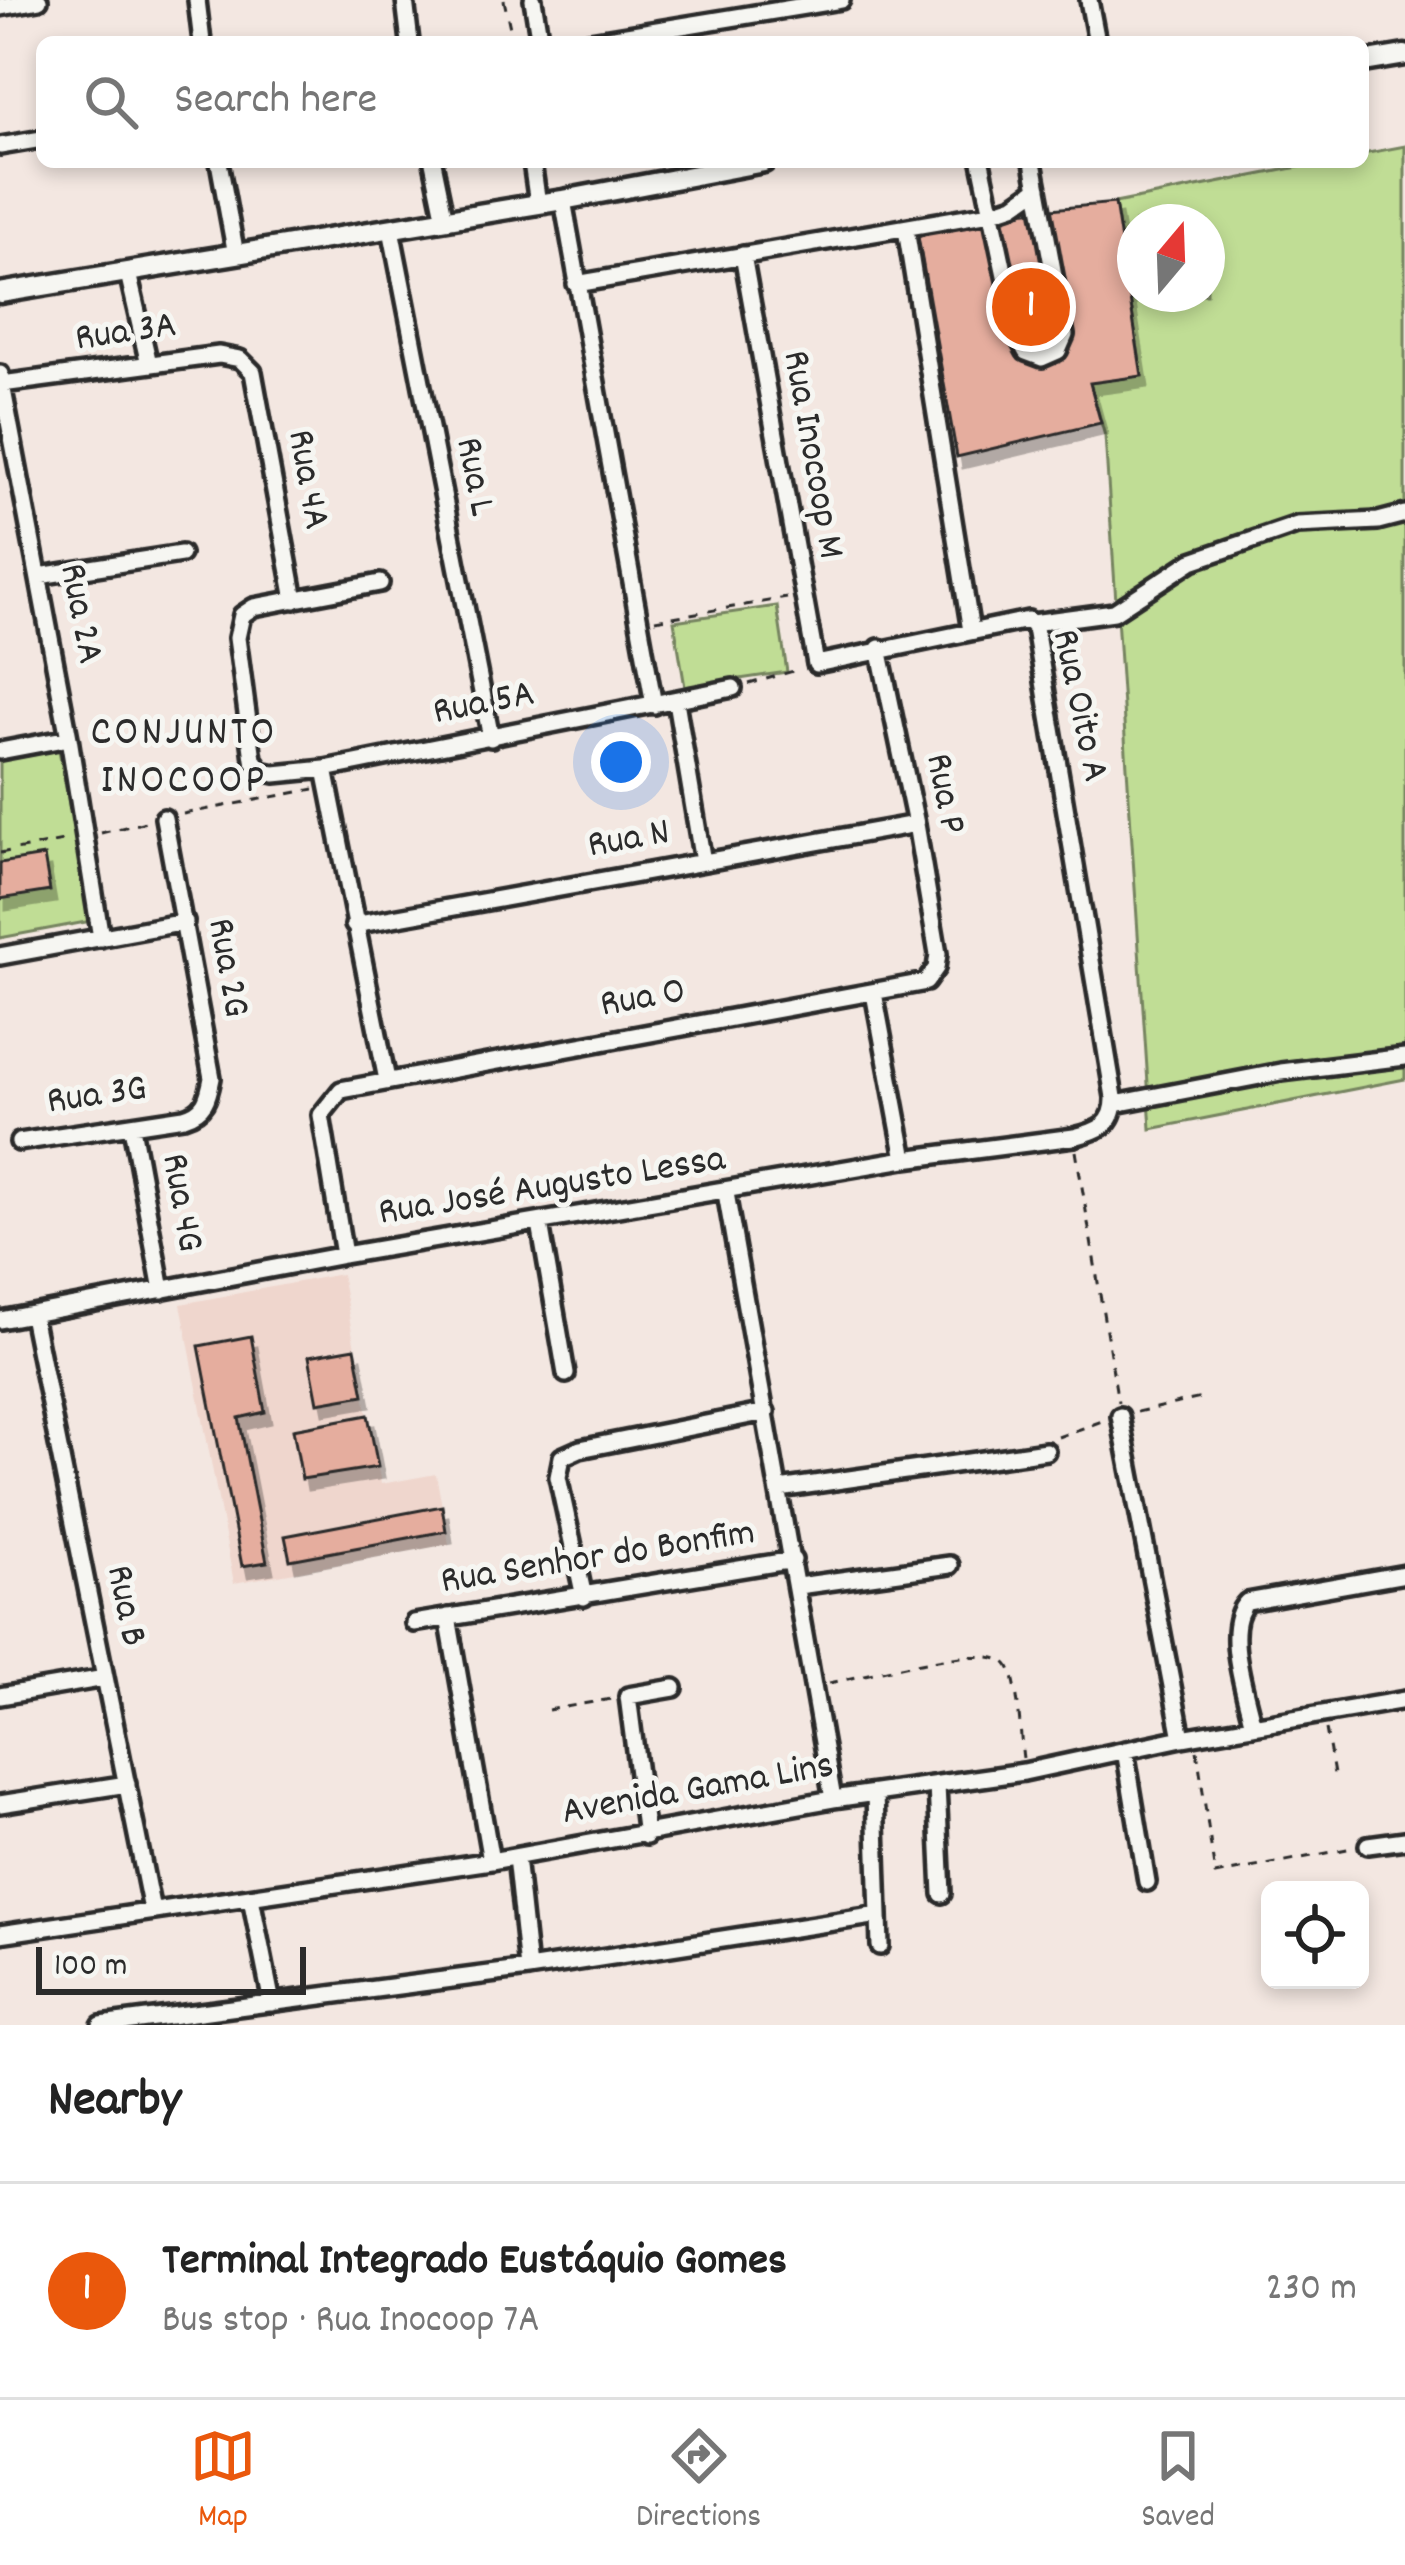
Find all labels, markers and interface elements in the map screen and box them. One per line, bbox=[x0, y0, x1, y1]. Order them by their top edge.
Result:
search box bbox=[36, 36, 1369, 168]
icon: search bbox=[78, 69, 144, 135]
text: Search here bbox=[174, 70, 377, 134]
north arrow bbox=[1117, 204, 1225, 312]
pin: 1 bbox=[992, 262, 1070, 352]
street label: Rua 3A bbox=[72, 300, 180, 368]
street label: Rua Inocoop M bbox=[766, 347, 856, 563]
street label: Rua 4A bbox=[270, 426, 342, 534]
street label: Rua L bbox=[438, 433, 508, 521]
street label: Rua 2A bbox=[42, 559, 116, 669]
street label: Rua Oito A bbox=[1035, 625, 1121, 787]
street label: Rua 5A bbox=[428, 668, 540, 742]
district label: CONJUNTO INOCOOP bbox=[91, 705, 277, 813]
your location bbox=[591, 732, 651, 792]
street label: Rua P bbox=[908, 749, 978, 839]
street label: Rua N bbox=[584, 807, 674, 875]
street label: Rua 2G bbox=[190, 914, 262, 1022]
street label: Rua O bbox=[596, 966, 690, 1034]
street label: Rua 3G bbox=[44, 1063, 150, 1131]
street label: Rua José Augusto Lessa bbox=[375, 1133, 730, 1243]
street label: Rua 4G bbox=[144, 1150, 216, 1256]
street label: Rua Senhor do Bonfim bbox=[437, 1507, 759, 1611]
street label: Rua B bbox=[89, 1561, 159, 1651]
street label: Avenida Gama Lins bbox=[558, 1740, 838, 1842]
map controls bbox=[1261, 1881, 1369, 1989]
button: locate bbox=[1261, 1881, 1369, 1989]
scale bar bbox=[36, 1941, 306, 1994]
text: 100 m bbox=[54, 1944, 127, 1991]
text: Nearby bbox=[48, 2067, 181, 2139]
text: Terminal Integrado Eustáquio Gomes bbox=[162, 2231, 787, 2295]
text: 1 bbox=[83, 2263, 91, 2318]
text: 230 m bbox=[1266, 2263, 1357, 2318]
text: Bus stop · Rua Inocoop 7A bbox=[162, 2295, 540, 2350]
tab: Map bbox=[190, 2423, 256, 2542]
tab: Directions bbox=[636, 2423, 761, 2542]
tab: Saved bbox=[1141, 2423, 1215, 2542]

